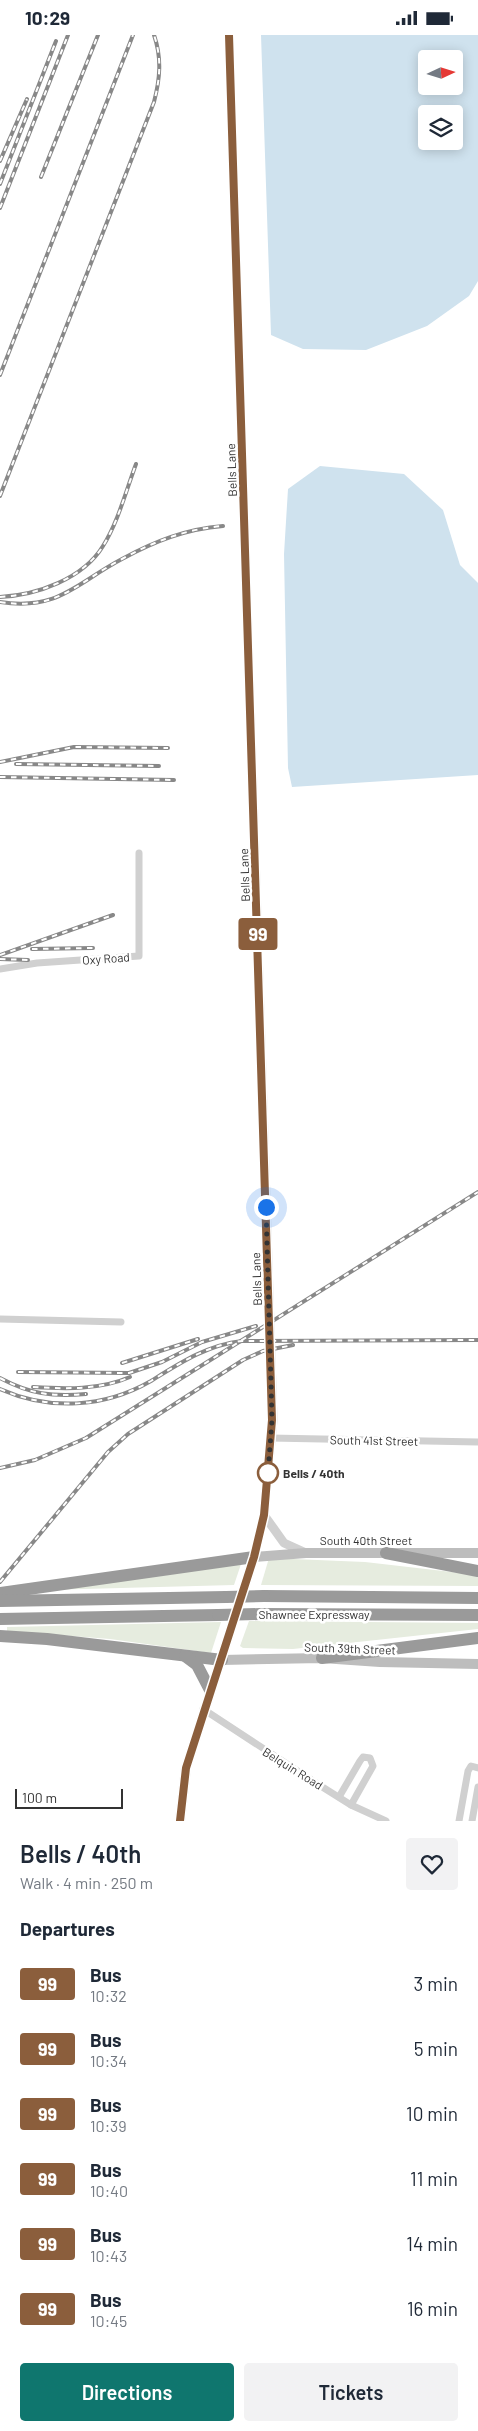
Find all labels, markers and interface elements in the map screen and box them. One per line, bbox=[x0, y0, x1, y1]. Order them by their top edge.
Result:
text: 10:29 bbox=[25, 6, 70, 29]
north arrow bbox=[418, 50, 462, 95]
map controls bbox=[418, 50, 463, 150]
button: layers bbox=[418, 105, 463, 150]
street label: Bells Lane bbox=[223, 443, 239, 497]
street label: Bells Lane bbox=[236, 848, 252, 902]
line badge: 99 bbox=[236, 918, 280, 950]
text: 99 bbox=[248, 923, 268, 945]
street label: Oxy Road bbox=[82, 949, 130, 967]
your location bbox=[254, 1195, 279, 1220]
street label: Bells Lane bbox=[248, 1252, 264, 1306]
street label: South 41st Street bbox=[330, 1432, 418, 1448]
marker: Bells / 40th bbox=[257, 1462, 279, 1484]
place label: Bells / 40th bbox=[283, 1466, 345, 1480]
street label: South 40th Street bbox=[320, 1533, 412, 1547]
street label: Shawnee Expressway bbox=[258, 1607, 370, 1621]
street label: South 39th Street bbox=[304, 1639, 396, 1657]
street label: Belquin Road bbox=[260, 1744, 326, 1792]
scale bar bbox=[15, 1786, 122, 1809]
text: 100 m bbox=[22, 1789, 57, 1806]
button: heart bbox=[406, 1838, 458, 1890]
text: Bells / 40th bbox=[20, 1839, 141, 1868]
text: Walk · 4 min · 250 m bbox=[20, 1873, 153, 1892]
text: Departures bbox=[20, 1917, 115, 1940]
text: Bus bbox=[90, 1963, 122, 1986]
text: 3 min bbox=[414, 1972, 458, 1995]
text: 99 bbox=[38, 1973, 57, 1995]
text: 10:32 bbox=[90, 1986, 127, 2005]
text: Bus bbox=[90, 2028, 122, 2051]
text: 5 min bbox=[414, 2037, 458, 2060]
text: 99 bbox=[38, 2038, 57, 2060]
text: 10:34 bbox=[90, 2051, 127, 2070]
text: Bus bbox=[90, 2093, 122, 2116]
text: 10 min bbox=[406, 2102, 458, 2125]
text: 99 bbox=[38, 2103, 57, 2125]
text: 10:39 bbox=[90, 2116, 127, 2135]
text: Bus bbox=[90, 2158, 122, 2181]
text: 11 min bbox=[410, 2167, 458, 2190]
text: 99 bbox=[38, 2168, 57, 2190]
text: 10:40 bbox=[90, 2181, 128, 2200]
text: Bus bbox=[90, 2223, 122, 2246]
text: 14 min bbox=[406, 2232, 458, 2255]
text: 99 bbox=[38, 2233, 57, 2255]
text: 10:43 bbox=[90, 2246, 127, 2265]
text: Bus bbox=[90, 2288, 122, 2311]
text: 16 min bbox=[407, 2297, 458, 2320]
text: 99 bbox=[38, 2298, 57, 2320]
text: 10:45 bbox=[90, 2311, 127, 2330]
button: Directions bbox=[20, 2363, 234, 2421]
button: Tickets bbox=[244, 2363, 458, 2421]

